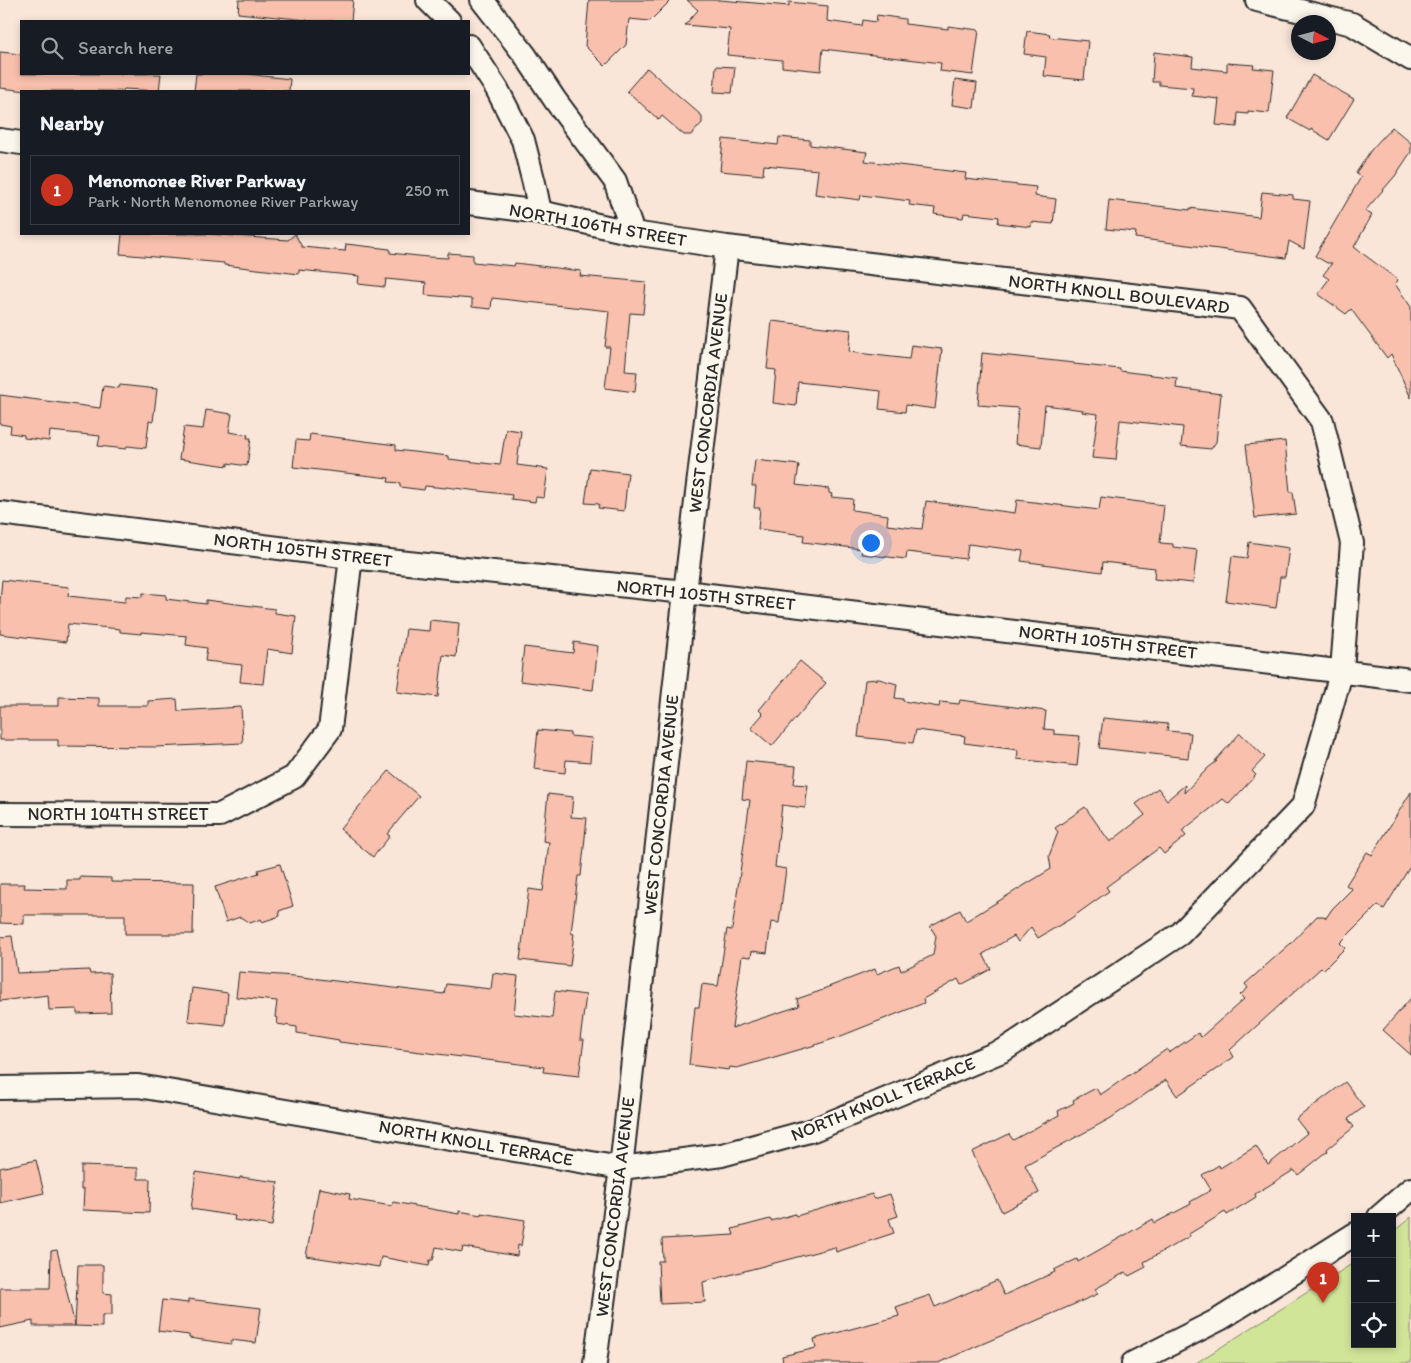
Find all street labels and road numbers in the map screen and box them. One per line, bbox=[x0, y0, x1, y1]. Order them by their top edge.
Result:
street label: NORTH 106TH STREET bbox=[507, 199, 689, 251]
street label: NORTH KNOLL BOULEVARD bbox=[1007, 270, 1231, 318]
street label: WEST CONCORDIA AVENUE bbox=[684, 292, 732, 514]
street label: NORTH 105TH STREET bbox=[212, 528, 394, 572]
street label: NORTH 105TH STREET bbox=[615, 575, 797, 615]
street label: NORTH 105TH STREET bbox=[1017, 620, 1199, 664]
street label: WEST CONCORDIA AVENUE bbox=[638, 694, 684, 916]
street label: NORTH 104TH STREET bbox=[27, 803, 209, 825]
street label: NORTH KNOLL TERRACE bbox=[788, 1052, 978, 1146]
street label: WEST CONCORDIA AVENUE bbox=[591, 1096, 639, 1318]
street label: NORTH KNOLL TERRACE bbox=[377, 1115, 575, 1171]

